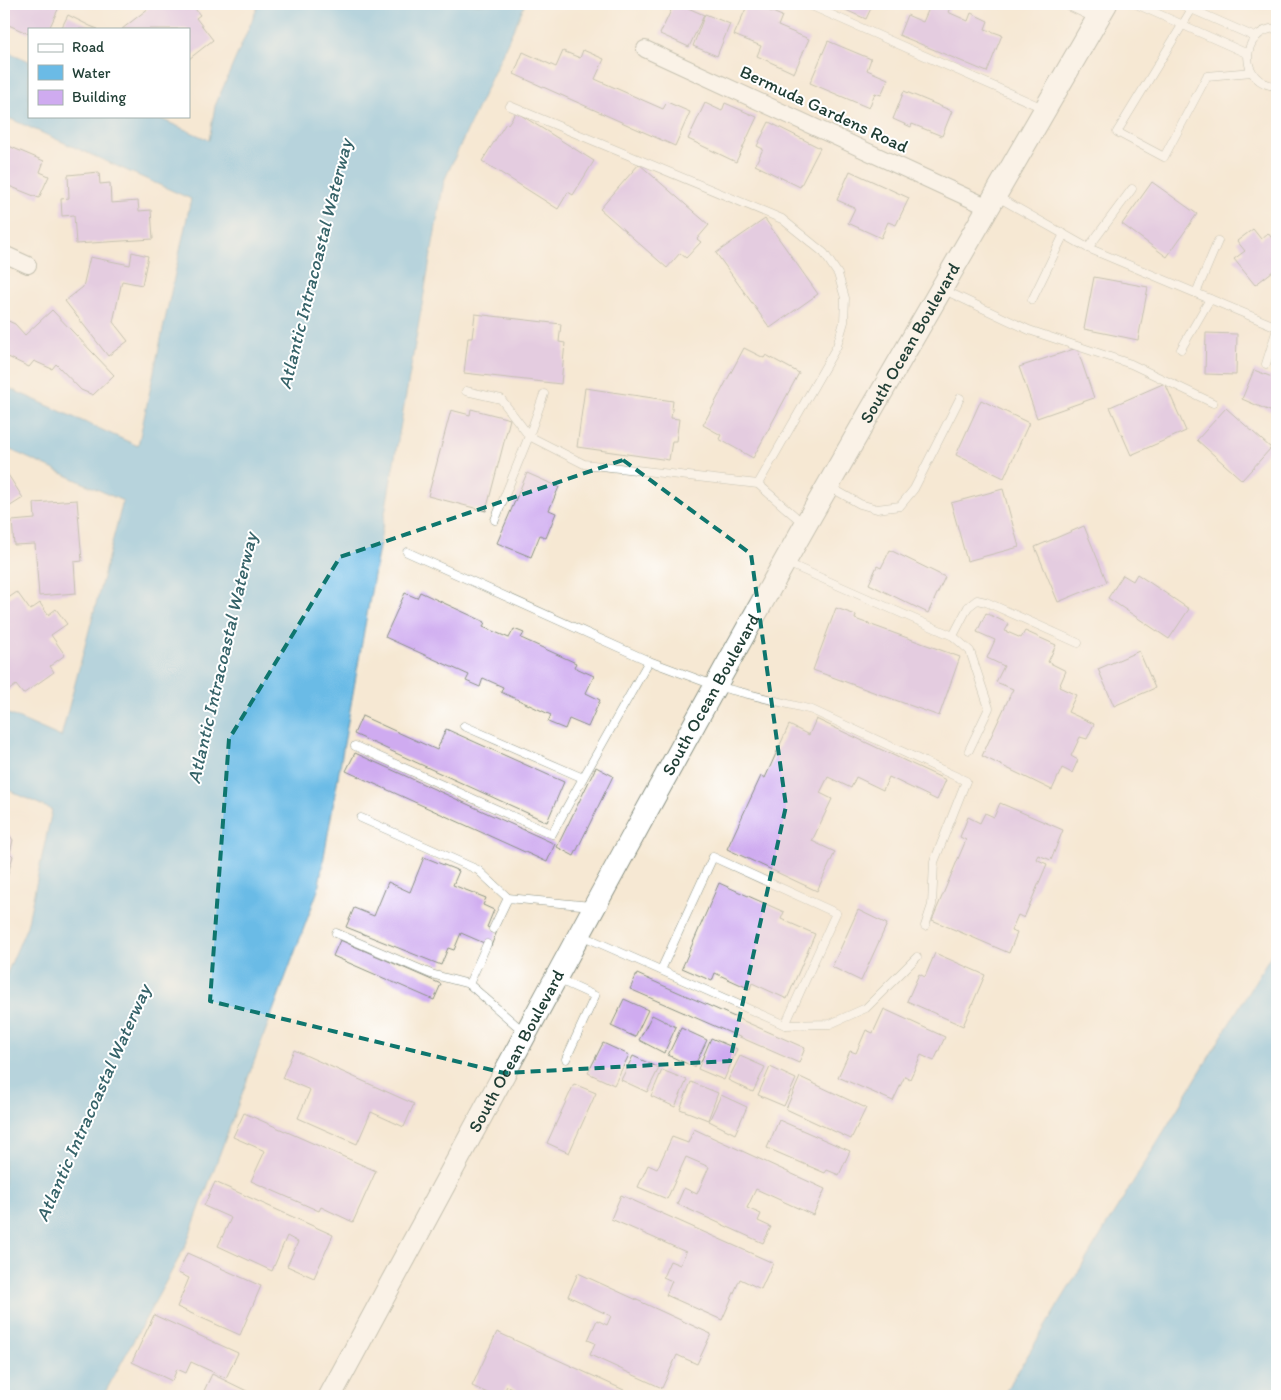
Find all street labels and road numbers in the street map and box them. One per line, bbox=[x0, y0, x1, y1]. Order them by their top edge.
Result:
street label: Bermuda Gardens Road bbox=[736, 60, 912, 158]
street label: South Ocean Boulevard bbox=[855, 259, 965, 427]
street label: South Ocean Boulevard bbox=[657, 610, 764, 779]
street label: South Ocean Boulevard bbox=[463, 966, 569, 1136]

